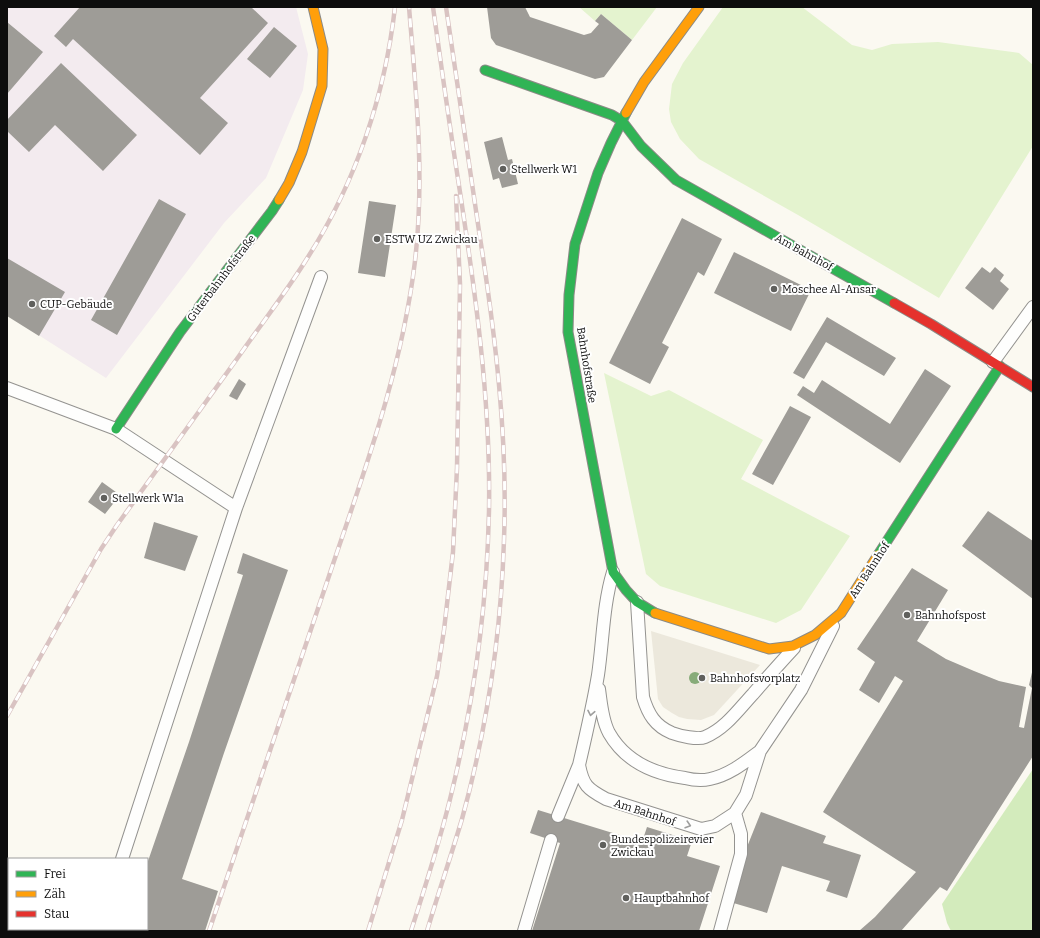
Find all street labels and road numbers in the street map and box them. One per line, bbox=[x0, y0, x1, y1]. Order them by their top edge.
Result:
street label: Am Bahnhof bbox=[773, 231, 836, 274]
street label: Güterbahnhofstraße bbox=[185, 232, 258, 324]
street label: Bahnhofstraße bbox=[574, 326, 599, 404]
street label: Am Bahnhof bbox=[847, 539, 893, 601]
street label: Am Bahnhof bbox=[612, 796, 678, 829]

